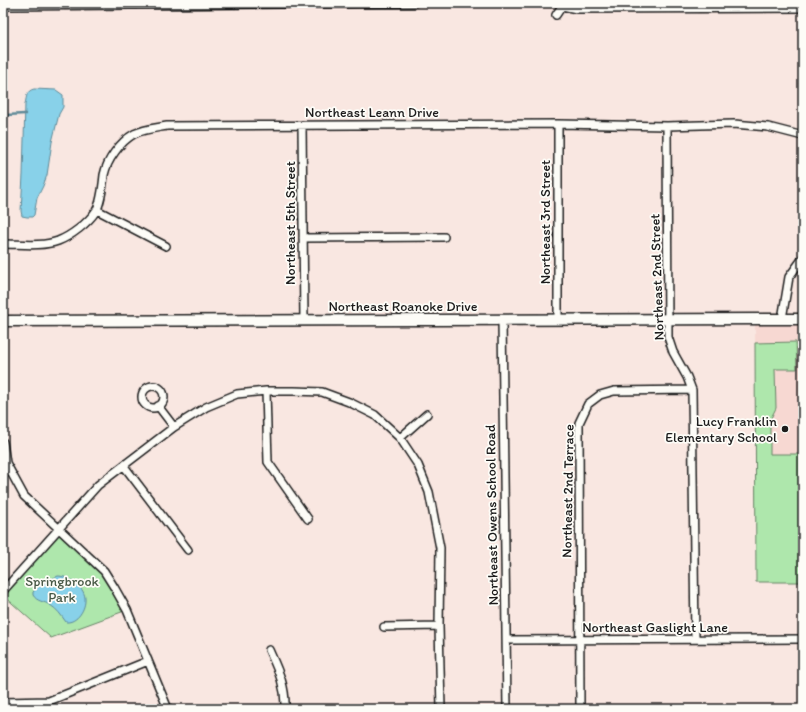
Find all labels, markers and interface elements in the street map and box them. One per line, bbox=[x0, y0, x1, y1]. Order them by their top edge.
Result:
street label: Northeast Leann Drive bbox=[305, 104, 439, 121]
street label: Northeast 3rd Street bbox=[537, 160, 554, 284]
street label: Northeast 5th Street bbox=[282, 161, 299, 285]
street label: Northeast 2nd Street bbox=[646, 213, 668, 341]
street label: Northeast Roanoke Drive bbox=[328, 298, 478, 315]
place label: Lucy Franklin Elementary School bbox=[665, 413, 777, 446]
street label: Northeast Owens School Road bbox=[482, 424, 502, 606]
street label: Northeast 2nd Terrace bbox=[558, 424, 578, 558]
marker: Lucy Franklin Elementary School bbox=[780, 424, 790, 434]
park label: Springbrook Park bbox=[25, 573, 100, 606]
street label: Northeast Gaslight Lane bbox=[582, 619, 728, 636]

